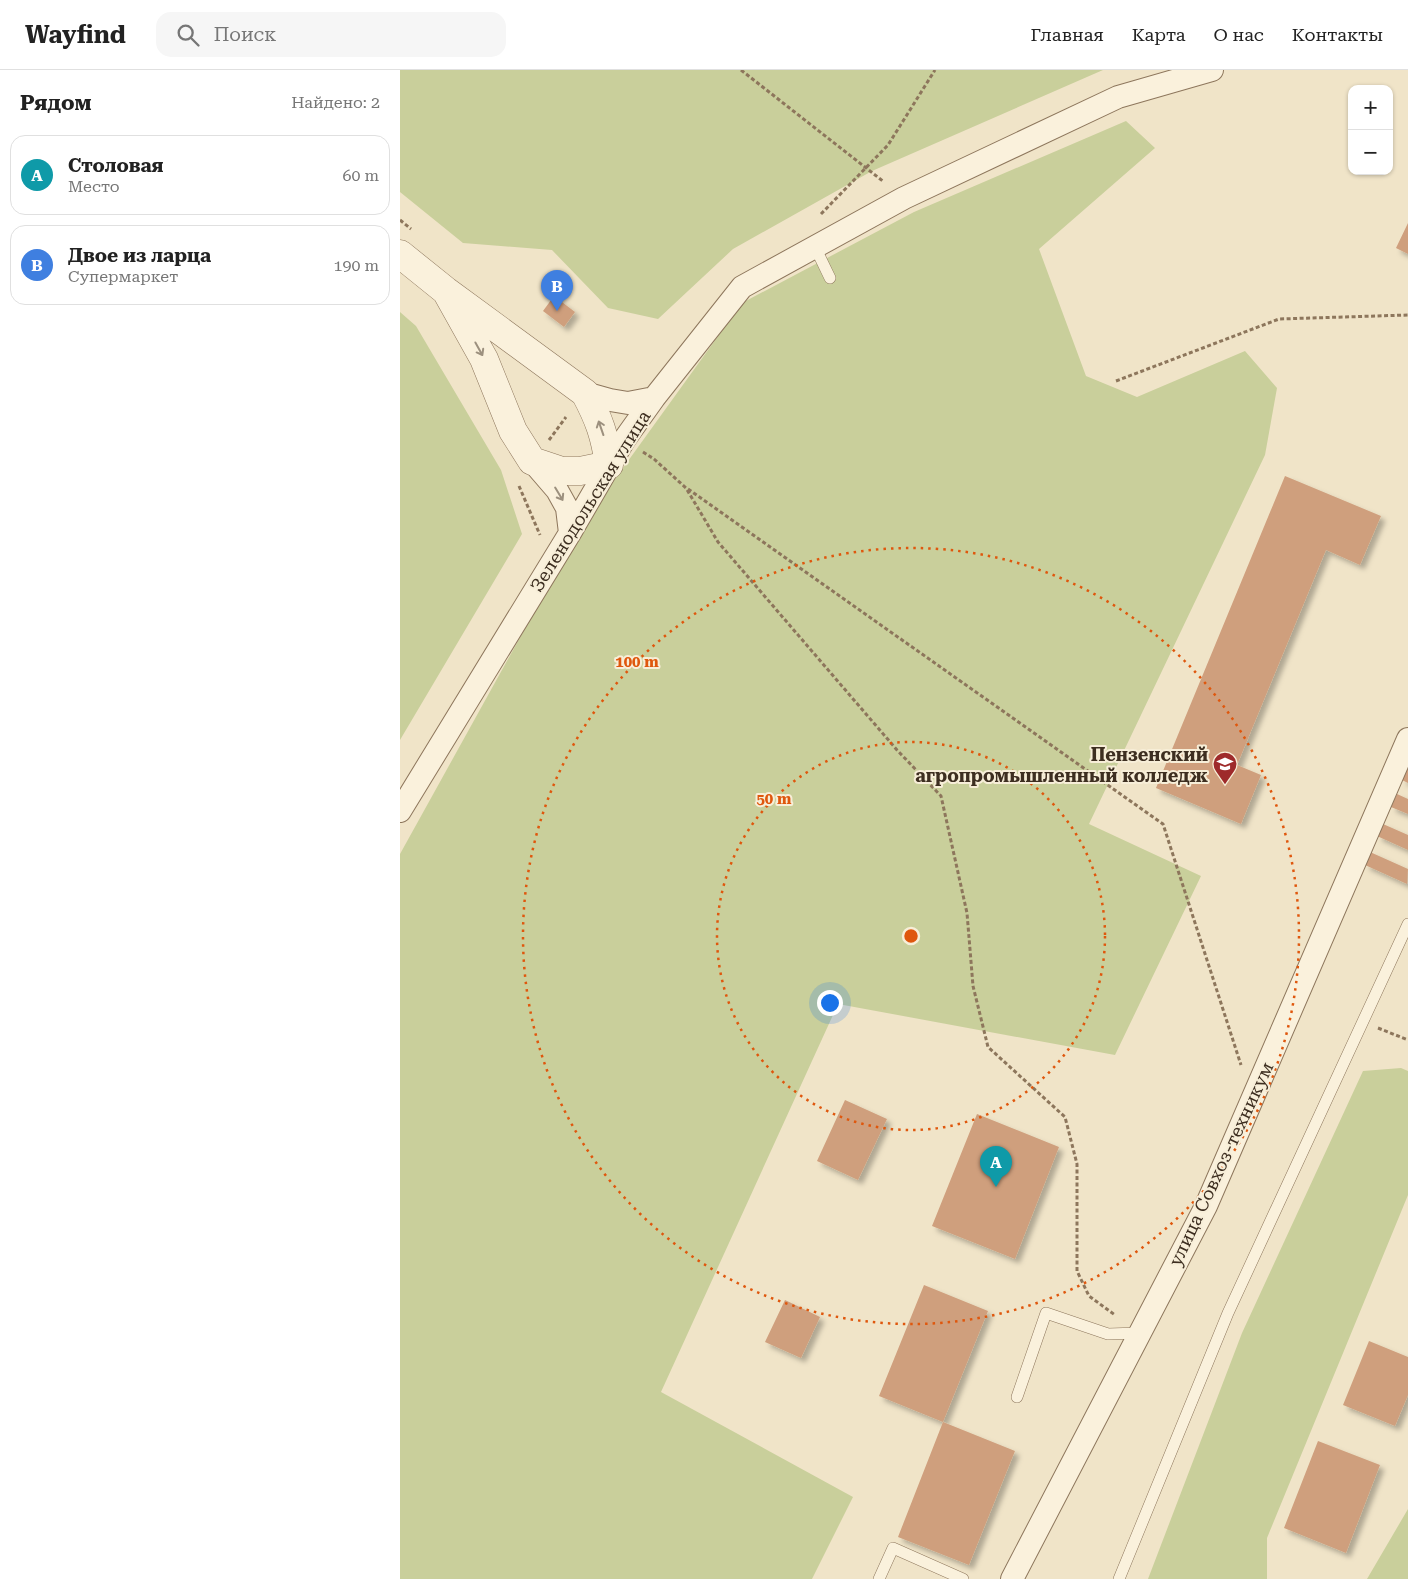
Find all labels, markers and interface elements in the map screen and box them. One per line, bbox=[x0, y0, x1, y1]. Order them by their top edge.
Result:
search box bbox=[156, 12, 506, 57]
text: Wayfind bbox=[25, 21, 126, 49]
icon: search bbox=[174, 21, 202, 49]
text: Поиск bbox=[214, 23, 276, 46]
text: Главная bbox=[1031, 24, 1104, 45]
text: Карта bbox=[1132, 24, 1186, 45]
text: О нас bbox=[1214, 24, 1264, 45]
text: Контакты bbox=[1292, 24, 1383, 45]
map controls bbox=[1348, 85, 1393, 175]
button: + bbox=[1348, 85, 1393, 130]
text: Рядом bbox=[20, 91, 92, 115]
text: Найдено: 2 bbox=[291, 93, 380, 112]
button: − bbox=[1348, 130, 1393, 175]
text: Столовая bbox=[68, 154, 164, 177]
text: A bbox=[31, 166, 43, 185]
text: 60 m bbox=[342, 166, 379, 185]
text: Место bbox=[68, 177, 120, 196]
text: Двое из ларца bbox=[68, 244, 211, 267]
text: B bbox=[31, 256, 43, 275]
text: 190 m bbox=[333, 256, 379, 275]
text: Супермаркет bbox=[68, 267, 178, 286]
pin: B bbox=[541, 270, 573, 311]
one-way arrow bbox=[474, 341, 484, 355]
street label: Зеленодольская улица bbox=[525, 406, 655, 596]
one-way arrow bbox=[596, 420, 605, 436]
one-way arrow bbox=[554, 486, 564, 500]
text: 100 m bbox=[615, 653, 659, 671]
place label: Пензенский агропромышленный колледж bbox=[915, 744, 1209, 786]
school or university icon: Пензенский агропромышленный колледж bbox=[1212, 751, 1238, 785]
text: 50 m bbox=[756, 790, 792, 808]
centre of rings bbox=[902, 927, 920, 945]
your location bbox=[817, 990, 843, 1016]
street label: улица Совхоз-техникум bbox=[1164, 1059, 1278, 1269]
pin: A bbox=[980, 1146, 1012, 1187]

